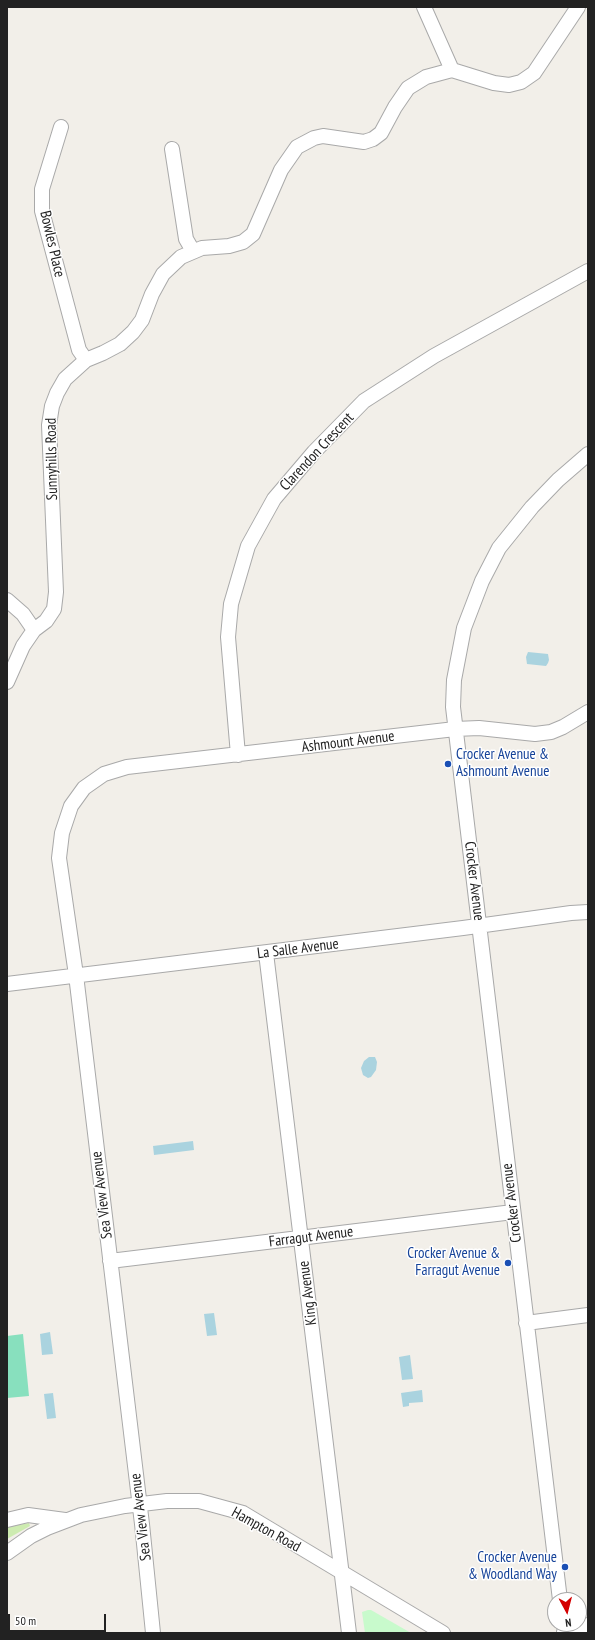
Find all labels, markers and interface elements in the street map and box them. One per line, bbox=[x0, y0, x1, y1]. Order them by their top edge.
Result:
street label: Bowles Place bbox=[36, 209, 68, 279]
street label: Clarendon Crescent bbox=[276, 409, 358, 495]
street label: Sunnyhills Road bbox=[42, 418, 62, 500]
street label: Ashmount Avenue bbox=[301, 727, 395, 757]
place label: Crocker Avenue & Ashmount Avenue bbox=[456, 746, 549, 781]
marker: Crocker Avenue & Ashmount Avenue bbox=[443, 759, 453, 769]
street label: Crocker Avenue bbox=[460, 840, 488, 922]
street label: La Salle Avenue bbox=[256, 935, 340, 963]
street label: Sea View Avenue bbox=[88, 1150, 116, 1240]
street label: Crocker Avenue bbox=[498, 1162, 526, 1244]
street label: Farragut Avenue bbox=[268, 1223, 354, 1251]
place label: Crocker Avenue & Farragut Avenue bbox=[407, 1245, 500, 1280]
marker: Crocker Avenue & Farragut Avenue bbox=[503, 1258, 513, 1268]
street label: King Avenue bbox=[295, 1260, 321, 1326]
street label: Sea View Avenue bbox=[127, 1472, 155, 1562]
street label: Hampton Road bbox=[228, 1504, 304, 1556]
place label: Crocker Avenue & Woodland Way bbox=[468, 1549, 557, 1584]
marker: Crocker Avenue & Woodland Way bbox=[560, 1562, 570, 1572]
north arrow bbox=[547, 1592, 587, 1632]
scale bar bbox=[10, 1606, 108, 1632]
text: 50 m bbox=[15, 1613, 36, 1628]
text: N bbox=[565, 1616, 572, 1630]

